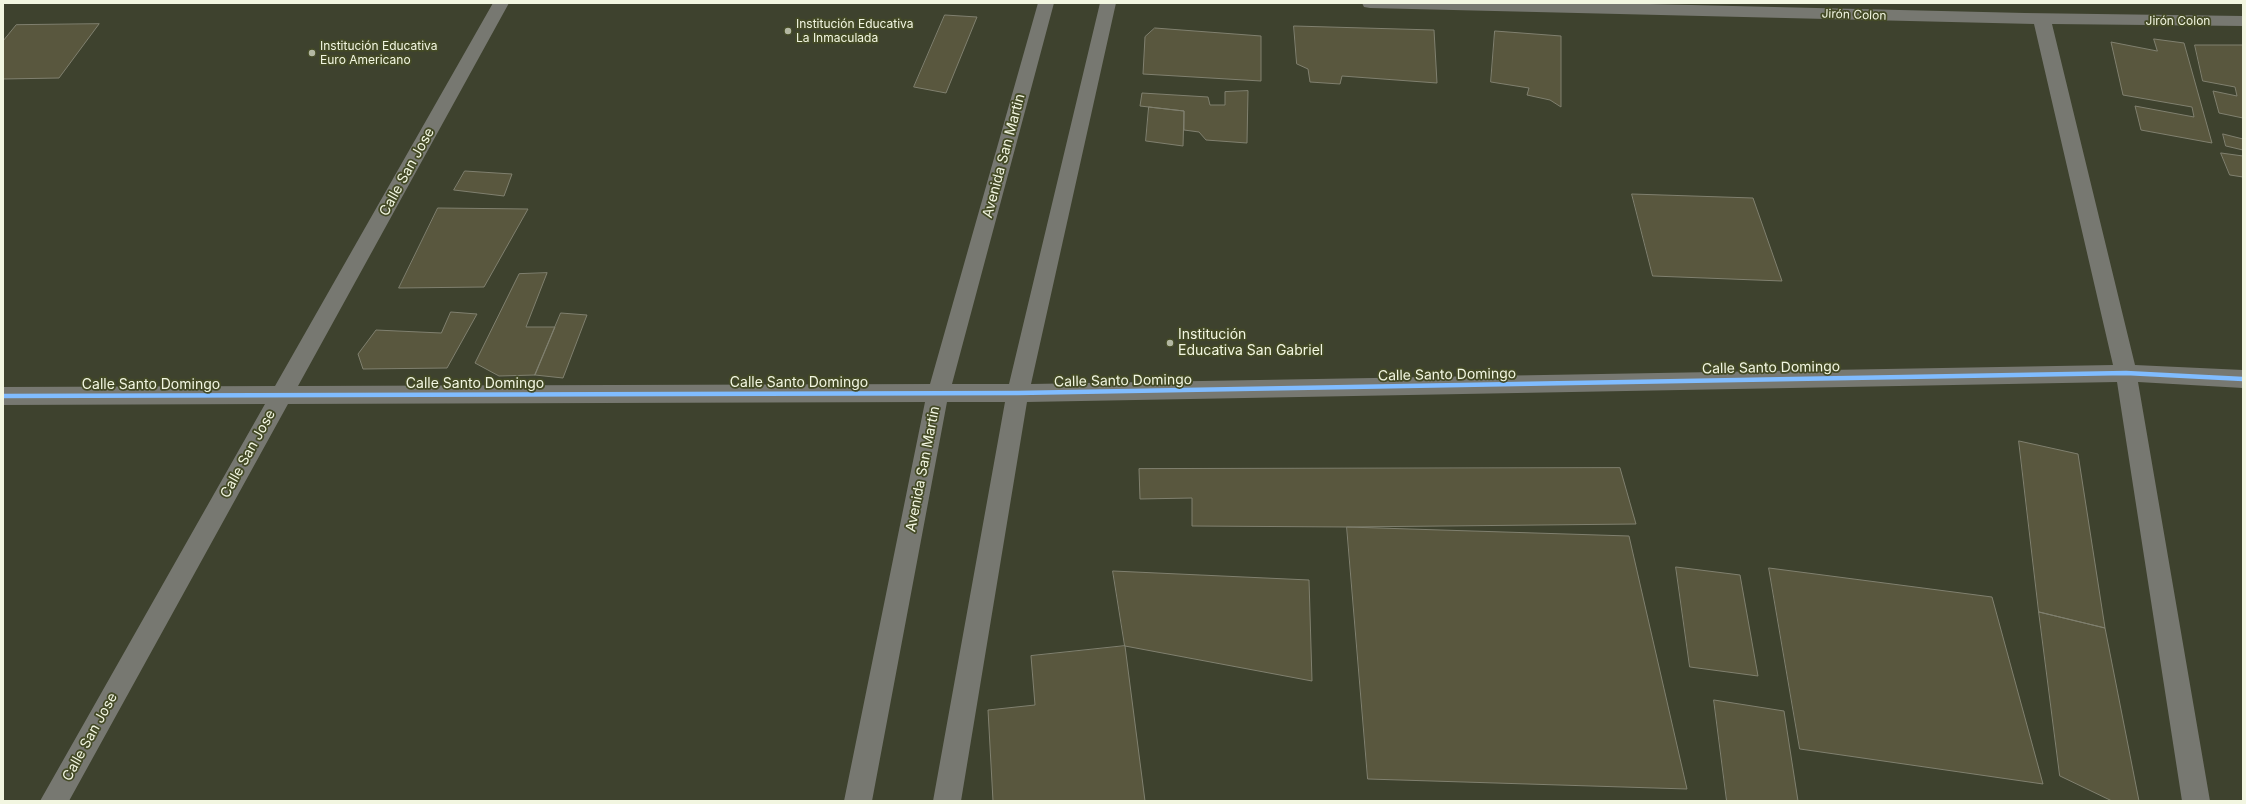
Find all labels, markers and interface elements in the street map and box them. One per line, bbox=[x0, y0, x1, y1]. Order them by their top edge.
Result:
street label: Jirón Colon bbox=[1821, 7, 1887, 23]
street label: Jirón Colon bbox=[2146, 14, 2210, 28]
place label: Institución Educativa La Inmaculada bbox=[796, 17, 914, 45]
marker: Institución Educativa La Inmaculada bbox=[783, 26, 793, 36]
place label: Institución Educativa Euro Americano bbox=[320, 39, 438, 67]
marker: Institución Educativa Euro Americano bbox=[307, 48, 317, 58]
street label: Avenida San Martin bbox=[979, 92, 1029, 220]
street label: Calle San Jose bbox=[376, 125, 438, 219]
place label: Institución Educativa San Gabriel bbox=[1178, 327, 1323, 360]
marker: Institución Educativa San Gabriel bbox=[1165, 338, 1175, 348]
street label: Calle Santo Domingo bbox=[1702, 358, 1840, 378]
street label: Calle Santo Domingo bbox=[1378, 365, 1516, 385]
street label: Calle Santo Domingo bbox=[1054, 371, 1192, 391]
street label: Calle Santo Domingo bbox=[730, 375, 868, 391]
street label: Calle Santo Domingo bbox=[406, 376, 544, 392]
street label: Calle Santo Domingo bbox=[82, 377, 220, 393]
street label: Avenida San Martin bbox=[903, 405, 943, 533]
street label: Calle San Jose bbox=[217, 407, 279, 501]
street label: Calle San Jose bbox=[59, 690, 121, 784]

